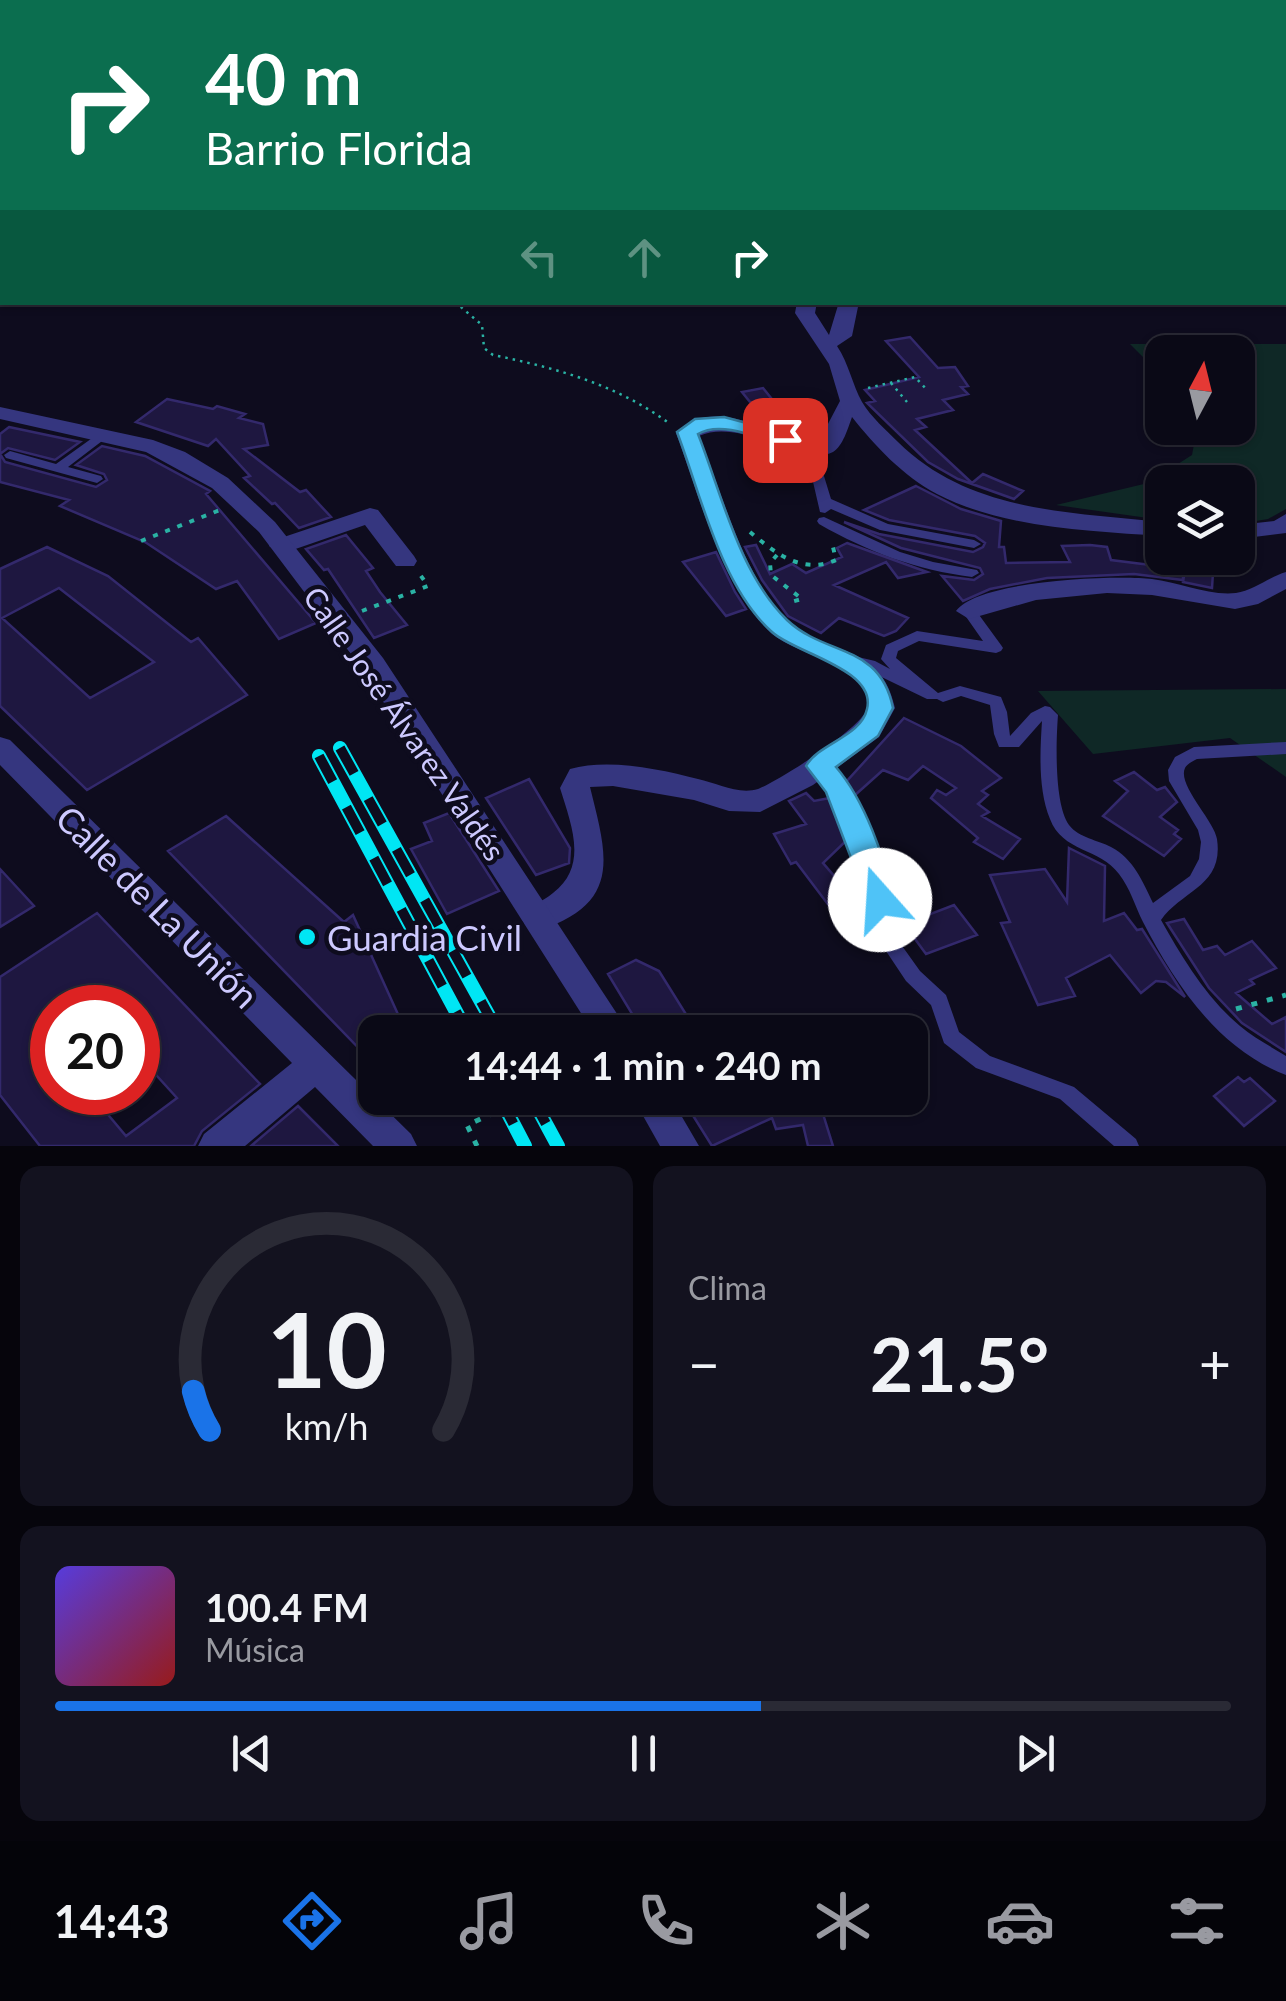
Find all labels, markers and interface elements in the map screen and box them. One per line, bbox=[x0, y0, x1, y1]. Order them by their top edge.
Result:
text: 40 m bbox=[205, 36, 362, 120]
icon: right bbox=[40, 40, 170, 170]
text: Barrio Florida bbox=[205, 121, 473, 175]
icon: left bbox=[512, 230, 567, 285]
icon: ahead bbox=[617, 230, 672, 285]
icon: right bbox=[722, 230, 777, 285]
north arrow bbox=[1145, 335, 1255, 445]
map controls bbox=[1145, 335, 1255, 575]
pin bbox=[743, 398, 828, 483]
icon: arrive bbox=[758, 413, 813, 468]
button: layers bbox=[1145, 465, 1255, 575]
street label: Calle José Álvarez Valdés bbox=[297, 579, 513, 867]
street label: Calle de La Unión bbox=[48, 796, 268, 1016]
position arrow bbox=[828, 848, 932, 952]
place label: Guardia Civil bbox=[327, 916, 522, 958]
marker: Guardia Civil bbox=[296, 926, 318, 948]
speed limit sign: 20 bbox=[30, 985, 160, 1115]
text: 14:44 · 1 min · 240 m bbox=[464, 1042, 822, 1088]
text: Clima bbox=[688, 1268, 767, 1307]
text: 10 bbox=[266, 1285, 387, 1410]
text: 21.5° bbox=[870, 1318, 1049, 1408]
text: − bbox=[688, 1330, 720, 1396]
text: + bbox=[1199, 1330, 1231, 1396]
text: km/h bbox=[285, 1405, 368, 1448]
text: 100.4 FM bbox=[205, 1584, 369, 1630]
text: Música bbox=[205, 1630, 305, 1669]
icon: previous bbox=[224, 1726, 279, 1781]
icon: pause bbox=[616, 1726, 671, 1781]
icon: next bbox=[1008, 1726, 1063, 1781]
icon: directions bbox=[277, 1886, 347, 1956]
icon: music bbox=[454, 1886, 524, 1956]
icon: phone bbox=[631, 1886, 701, 1956]
icon: climate bbox=[808, 1886, 878, 1956]
icon: car bbox=[985, 1886, 1055, 1956]
icon: filters bbox=[1162, 1886, 1232, 1956]
text: 14:43 bbox=[54, 1894, 170, 1948]

